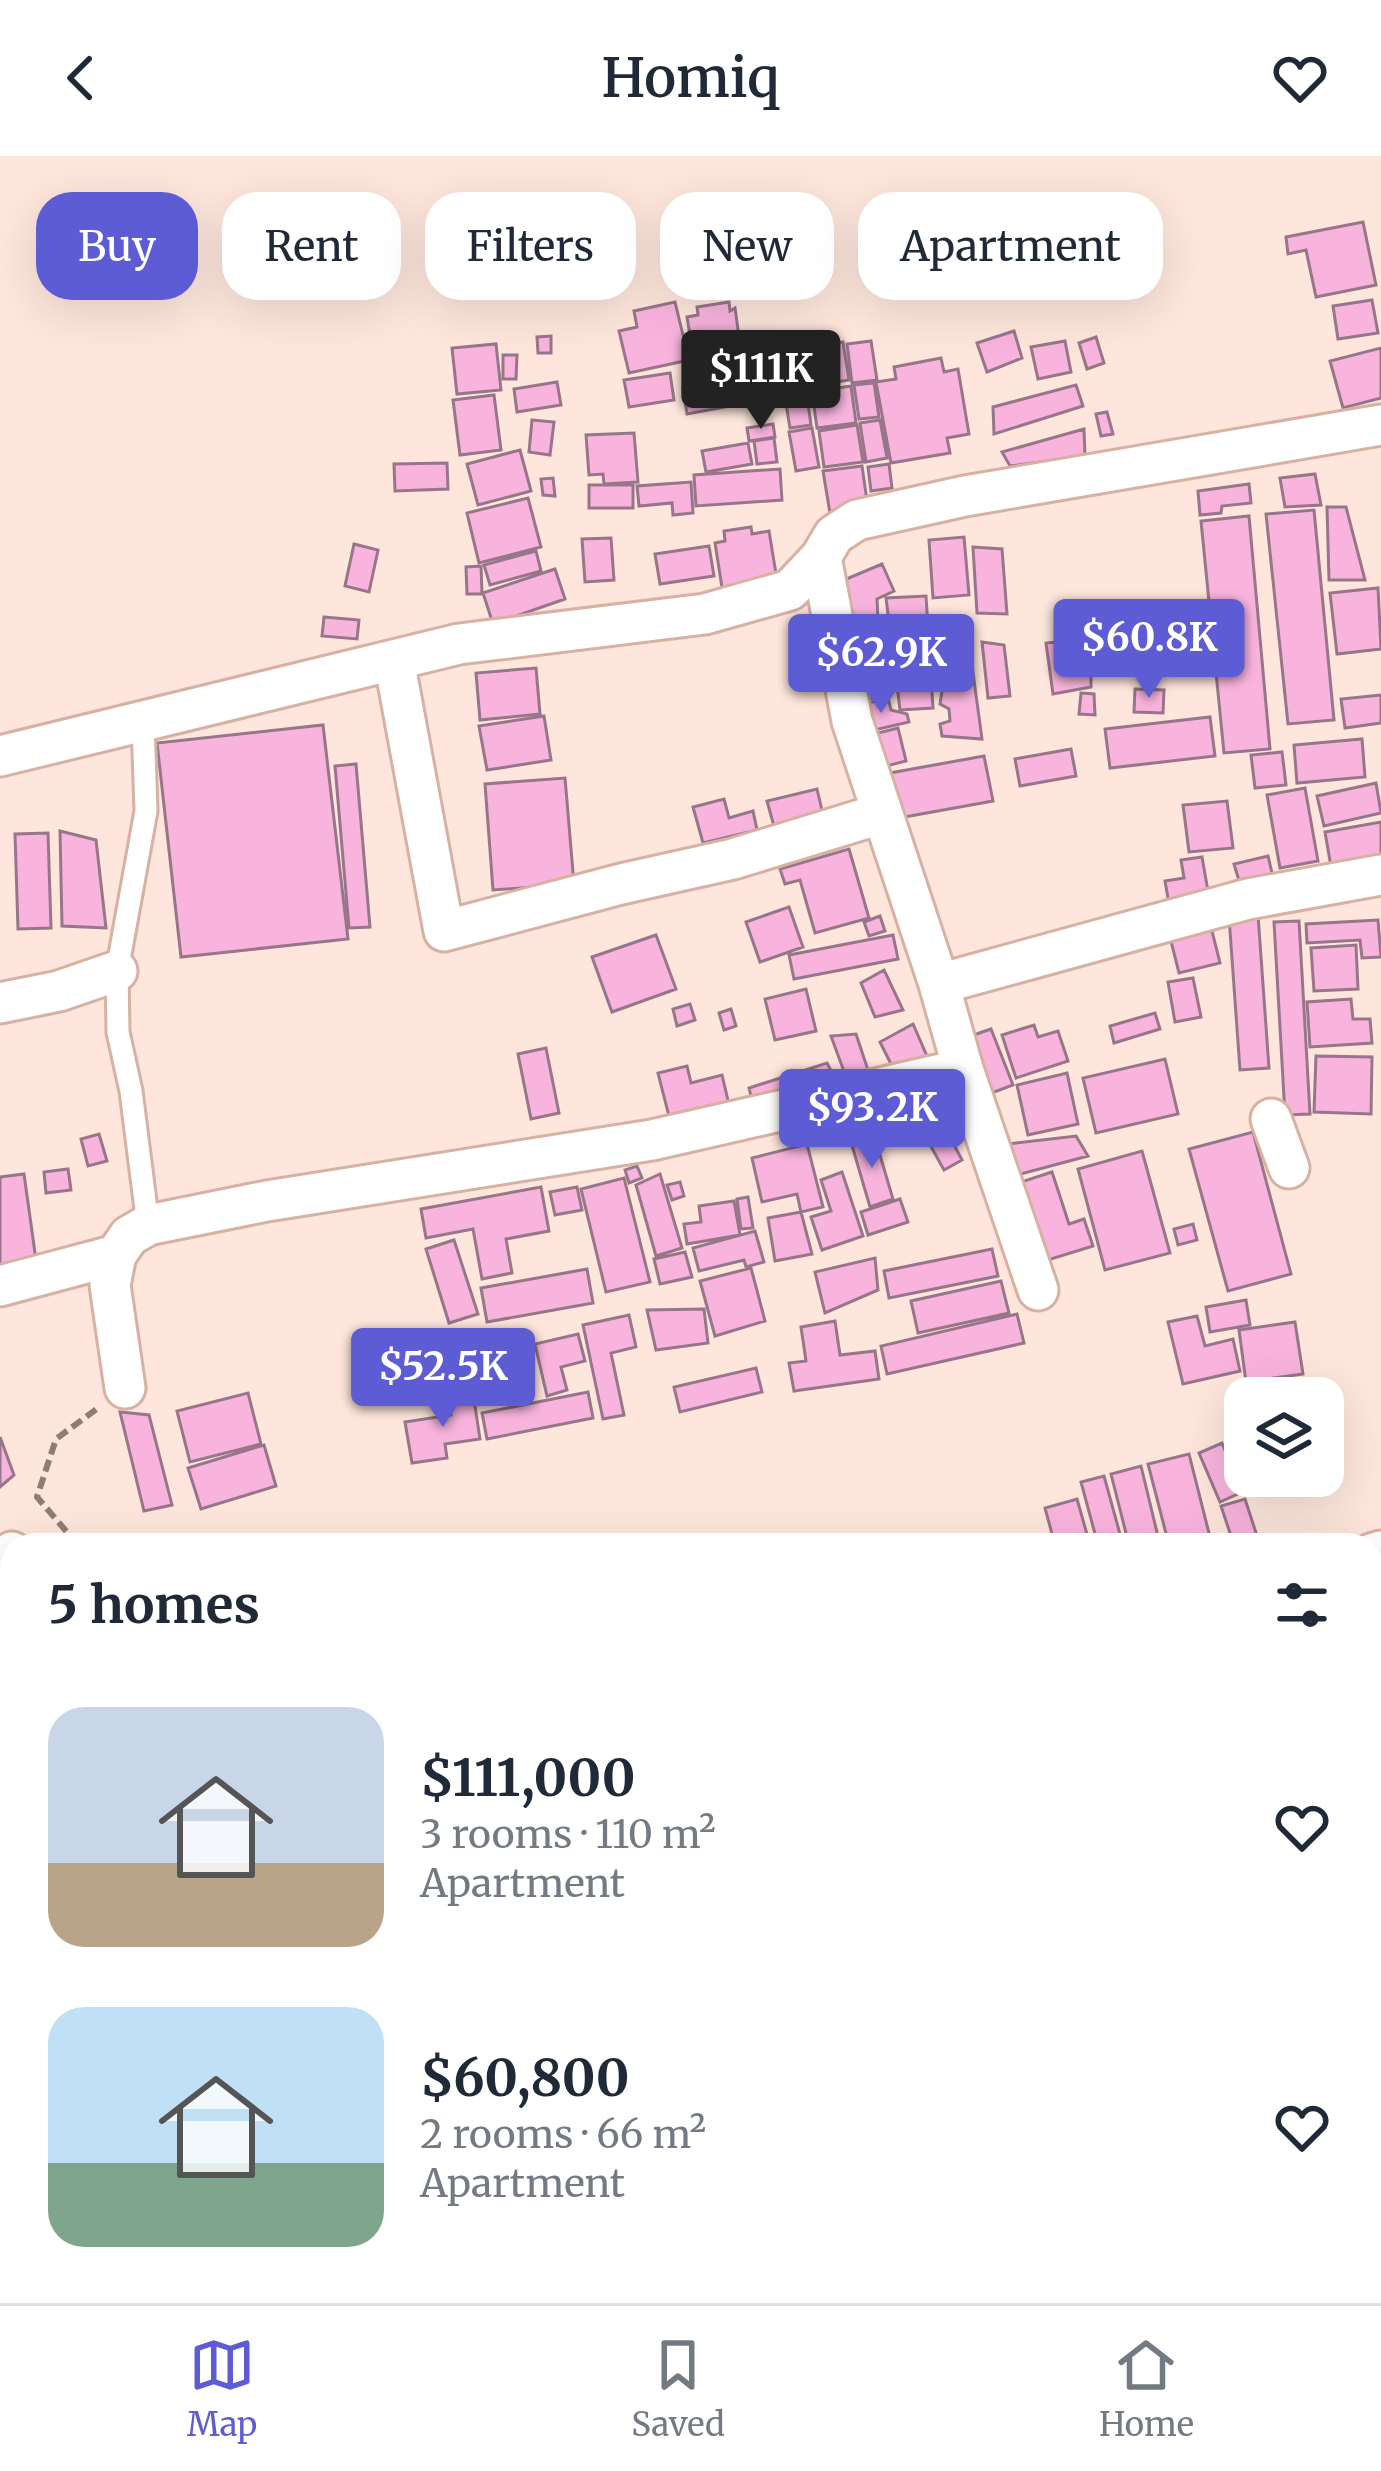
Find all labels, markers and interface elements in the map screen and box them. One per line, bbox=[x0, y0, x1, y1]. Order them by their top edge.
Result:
text: Homiq bbox=[601, 44, 780, 112]
icon: back bbox=[48, 45, 114, 111]
icon: heart bbox=[1267, 45, 1333, 111]
chip: Buy bbox=[36, 192, 198, 300]
chip: Rent bbox=[222, 192, 401, 300]
chip: Filters bbox=[425, 192, 636, 300]
chip: New bbox=[660, 192, 834, 300]
chip: Apartment bbox=[858, 192, 1163, 300]
pin: $111K bbox=[677, 330, 845, 432]
text: $111K bbox=[708, 344, 814, 393]
pin: $60.8K bbox=[1051, 599, 1247, 701]
text: $60.8K bbox=[1080, 613, 1218, 662]
pin: $62.9K bbox=[783, 614, 979, 716]
text: $62.9K bbox=[815, 628, 947, 677]
pin: $93.2K bbox=[774, 1069, 970, 1171]
text: $93.2K bbox=[806, 1083, 938, 1132]
pin: $52.5K bbox=[345, 1328, 541, 1430]
text: $52.5K bbox=[378, 1342, 508, 1391]
map controls bbox=[1224, 1377, 1344, 1497]
button: layers bbox=[1224, 1377, 1344, 1497]
icon: filters bbox=[1269, 1572, 1335, 1638]
text: 5 homes bbox=[48, 1573, 260, 1637]
text: $111,000 bbox=[420, 1746, 635, 1810]
icon: home bbox=[144, 1755, 288, 1899]
icon: heart bbox=[1269, 1794, 1335, 1860]
text: 3 rooms · 110 m² bbox=[420, 1810, 716, 1859]
text: Apartment bbox=[420, 1859, 625, 1908]
text: $60,800 bbox=[420, 2046, 630, 2110]
icon: home bbox=[144, 2055, 288, 2199]
icon: heart bbox=[1269, 2094, 1335, 2160]
text: 2 rooms · 66 m² bbox=[420, 2110, 706, 2159]
text: Apartment bbox=[420, 2159, 625, 2208]
tab: Map bbox=[187, 2332, 257, 2445]
tab: Saved bbox=[631, 2332, 725, 2445]
tab: Home bbox=[1099, 2332, 1194, 2445]

